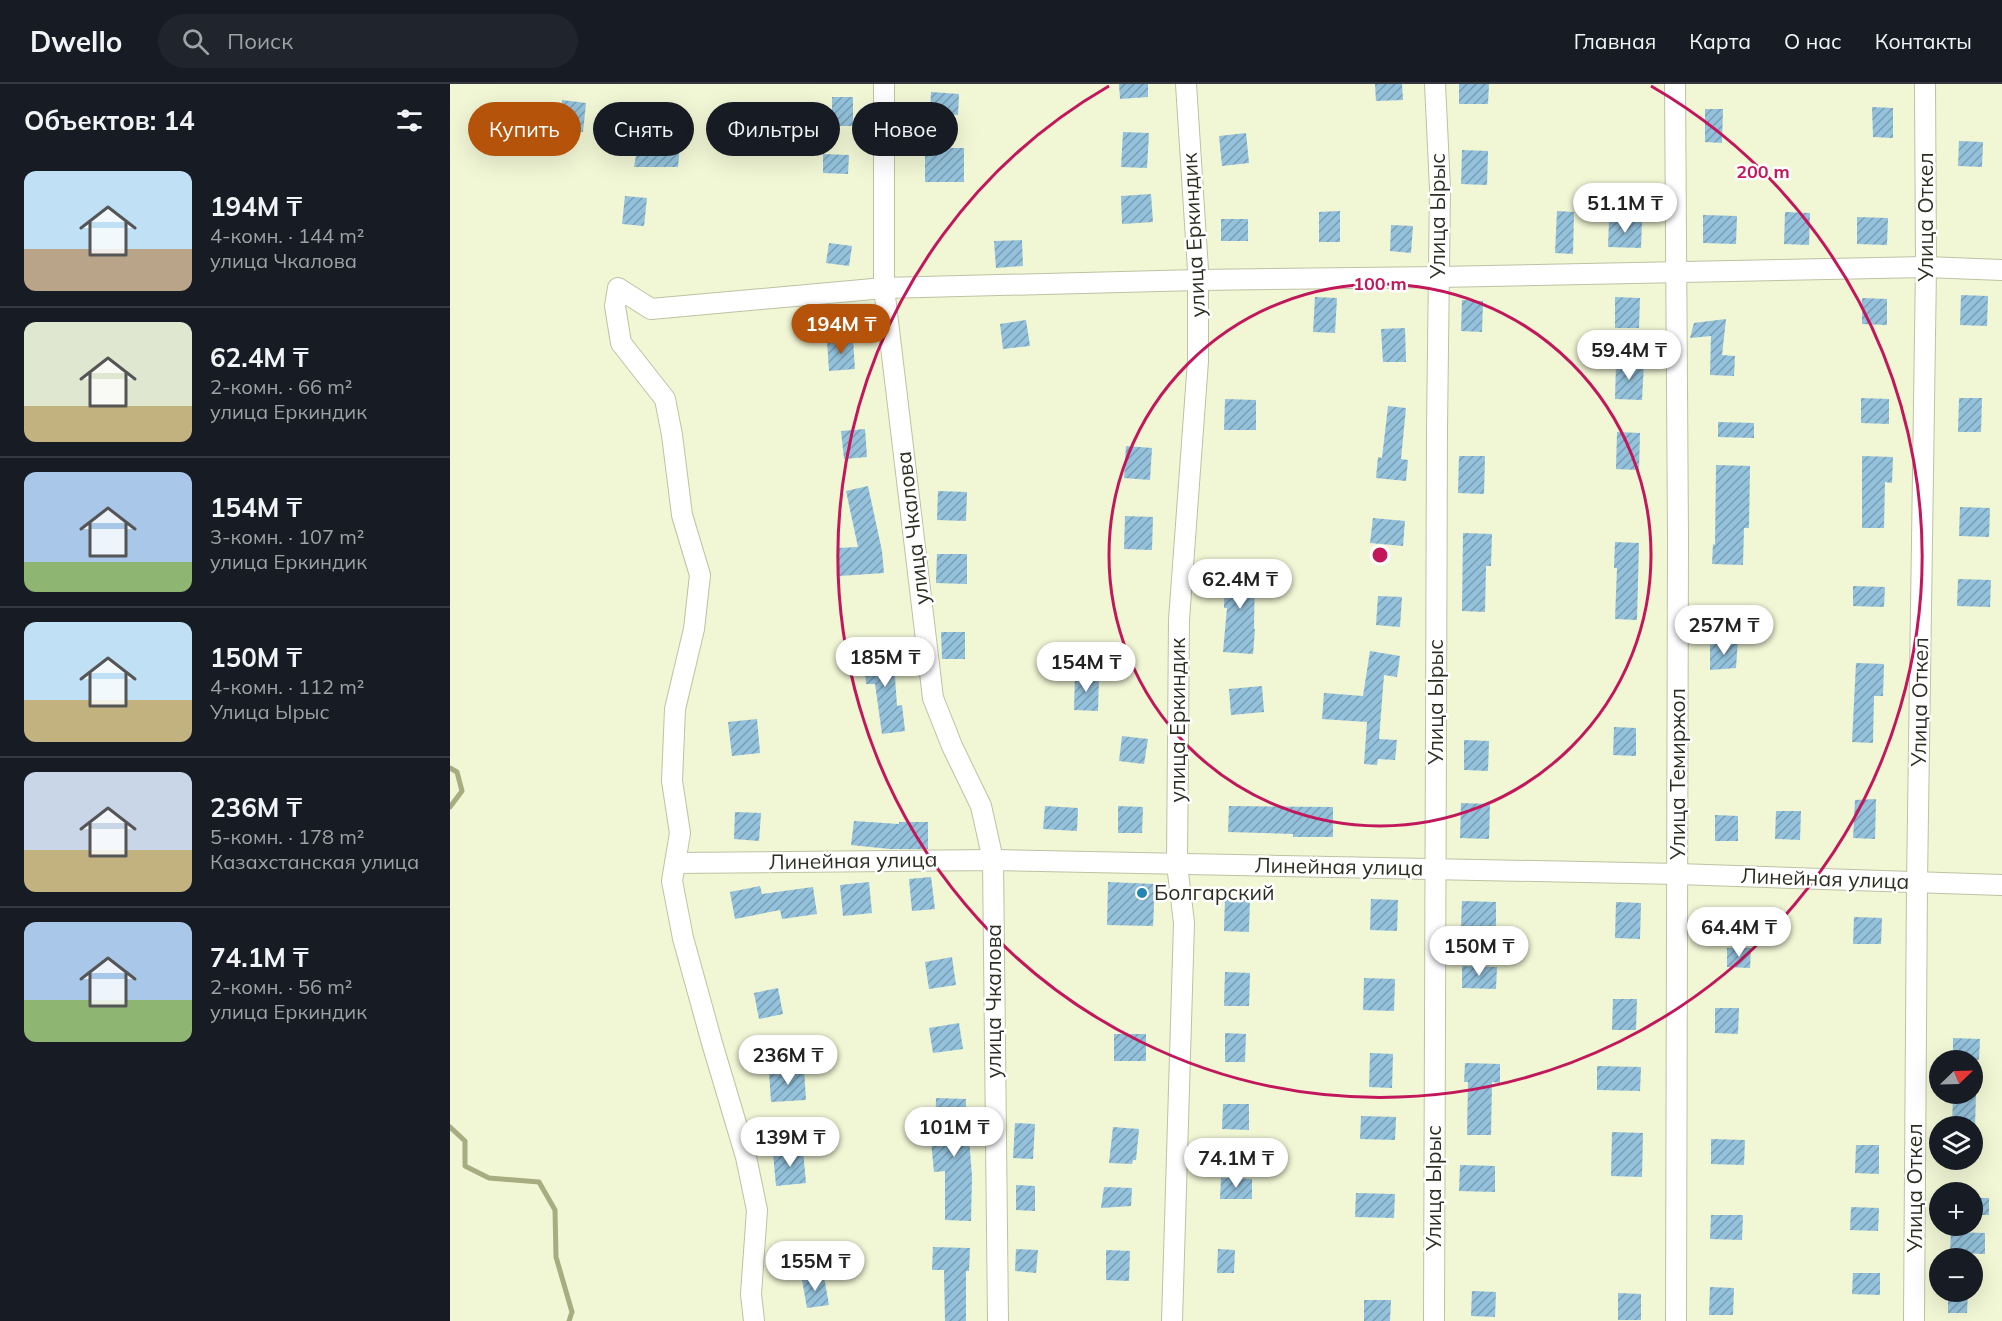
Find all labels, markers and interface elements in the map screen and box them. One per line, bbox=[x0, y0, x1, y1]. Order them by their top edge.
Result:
search box bbox=[158, 14, 578, 68]
text: Dwello bbox=[30, 24, 122, 59]
icon: search bbox=[179, 25, 212, 58]
text: Поиск bbox=[227, 27, 293, 55]
text: Главная bbox=[1574, 28, 1656, 54]
text: Карта bbox=[1689, 28, 1751, 54]
text: О нас bbox=[1784, 28, 1842, 54]
text: Контакты bbox=[1875, 28, 1972, 54]
chip: Купить bbox=[468, 102, 581, 156]
chip: Снять bbox=[593, 102, 694, 156]
chip: Фильтры bbox=[706, 102, 840, 156]
chip: Новое bbox=[852, 102, 958, 156]
text: Объектов: 14 bbox=[24, 104, 195, 137]
icon: filters bbox=[393, 104, 426, 137]
street label: улица Еркиндик bbox=[1176, 151, 1210, 318]
street label: Улица Откел bbox=[1912, 152, 1938, 283]
street label: Улица Ырыс bbox=[1424, 153, 1450, 280]
text: 200 m bbox=[1736, 160, 1790, 183]
pin: 51.1M ₸ bbox=[1570, 183, 1680, 234]
text: 194M ₸ bbox=[210, 190, 302, 223]
text: 51.1M ₸ bbox=[1587, 190, 1663, 215]
icon: home bbox=[72, 195, 144, 267]
text: 4-комн. · 144 m² bbox=[210, 223, 364, 248]
text: улица Чкалова bbox=[210, 248, 357, 273]
text: 100 m bbox=[1353, 272, 1407, 295]
pin: 194M ₸ bbox=[792, 304, 890, 355]
text: 194M ₸ bbox=[806, 311, 876, 336]
pin: 59.4M ₸ bbox=[1574, 330, 1684, 381]
text: 59.4M ₸ bbox=[1591, 337, 1667, 362]
text: 62.4M ₸ bbox=[210, 341, 309, 374]
icon: home bbox=[72, 346, 144, 418]
text: 2-комн. · 66 m² bbox=[210, 374, 352, 399]
text: улица Еркиндик bbox=[210, 399, 367, 424]
street label: улица Чкалова bbox=[890, 450, 934, 606]
text: 154M ₸ bbox=[210, 491, 302, 524]
icon: home bbox=[72, 496, 144, 568]
text: 3-комн. · 107 m² bbox=[210, 524, 364, 549]
centre of rings bbox=[1370, 545, 1390, 565]
text: улица Еркиндик bbox=[210, 549, 367, 574]
pin: 62.4M ₸ bbox=[1185, 559, 1295, 610]
text: 62.4M ₸ bbox=[1202, 566, 1278, 591]
pin: 257M ₸ bbox=[1675, 605, 1773, 656]
text: 257M ₸ bbox=[1689, 612, 1759, 637]
pin: 185M ₸ bbox=[836, 637, 934, 688]
street label: улица Еркиндик bbox=[1164, 637, 1190, 802]
street label: Улица Откел bbox=[1905, 637, 1933, 768]
street label: Улица Ырыс bbox=[1422, 639, 1448, 766]
text: 150M ₸ bbox=[210, 641, 302, 674]
pin: 154M ₸ bbox=[1037, 642, 1135, 693]
text: 185M ₸ bbox=[850, 644, 920, 669]
icon: home bbox=[72, 646, 144, 718]
text: 154M ₸ bbox=[1051, 649, 1121, 674]
text: 4-комн. · 112 m² bbox=[210, 674, 364, 699]
street label: Улица Темиржол bbox=[1664, 688, 1690, 861]
text: Улица Ырыс bbox=[210, 699, 330, 724]
text: 236M ₸ bbox=[210, 791, 302, 824]
icon: home bbox=[72, 796, 144, 868]
text: 5-комн. · 178 m² bbox=[210, 824, 364, 849]
street label: Линейная улица bbox=[768, 846, 938, 874]
text: Казахстанская улица bbox=[210, 849, 419, 874]
street label: Линейная улица bbox=[1254, 852, 1424, 880]
street label: Линейная улица bbox=[1740, 862, 1910, 894]
place label: Болгарский bbox=[1154, 879, 1274, 905]
marker: Болгарский bbox=[1135, 886, 1149, 900]
pin: 64.4M ₸ bbox=[1684, 907, 1794, 958]
text: 64.4M ₸ bbox=[1701, 914, 1777, 939]
street label: улица Чкалова bbox=[980, 924, 1006, 1078]
pin: 150M ₸ bbox=[1430, 926, 1528, 977]
text: 150M ₸ bbox=[1444, 933, 1514, 958]
text: 74.1M ₸ bbox=[210, 941, 309, 974]
icon: home bbox=[72, 946, 144, 1018]
text: 2-комн. · 56 m² bbox=[210, 974, 352, 999]
text: улица Еркиндик bbox=[210, 999, 367, 1024]
pin: 236M ₸ bbox=[739, 1035, 837, 1086]
text: 236M ₸ bbox=[753, 1042, 823, 1067]
north arrow bbox=[1929, 1050, 1983, 1104]
map controls bbox=[1929, 1050, 1983, 1302]
pin: 101M ₸ bbox=[905, 1107, 1003, 1158]
text: 101M ₸ bbox=[919, 1114, 989, 1139]
button: layers bbox=[1929, 1116, 1983, 1170]
pin: 139M ₸ bbox=[741, 1117, 839, 1168]
street label: Улица Откел bbox=[1901, 1123, 1927, 1254]
text: 139M ₸ bbox=[755, 1124, 825, 1149]
street label: Улица Ырыс bbox=[1420, 1125, 1446, 1252]
pin: 74.1M ₸ bbox=[1181, 1138, 1291, 1189]
text: 74.1M ₸ bbox=[1198, 1145, 1274, 1170]
button: + bbox=[1929, 1182, 1983, 1236]
pin: 155M ₸ bbox=[766, 1241, 864, 1292]
text: 155M ₸ bbox=[780, 1248, 850, 1273]
button: − bbox=[1929, 1248, 1983, 1302]

